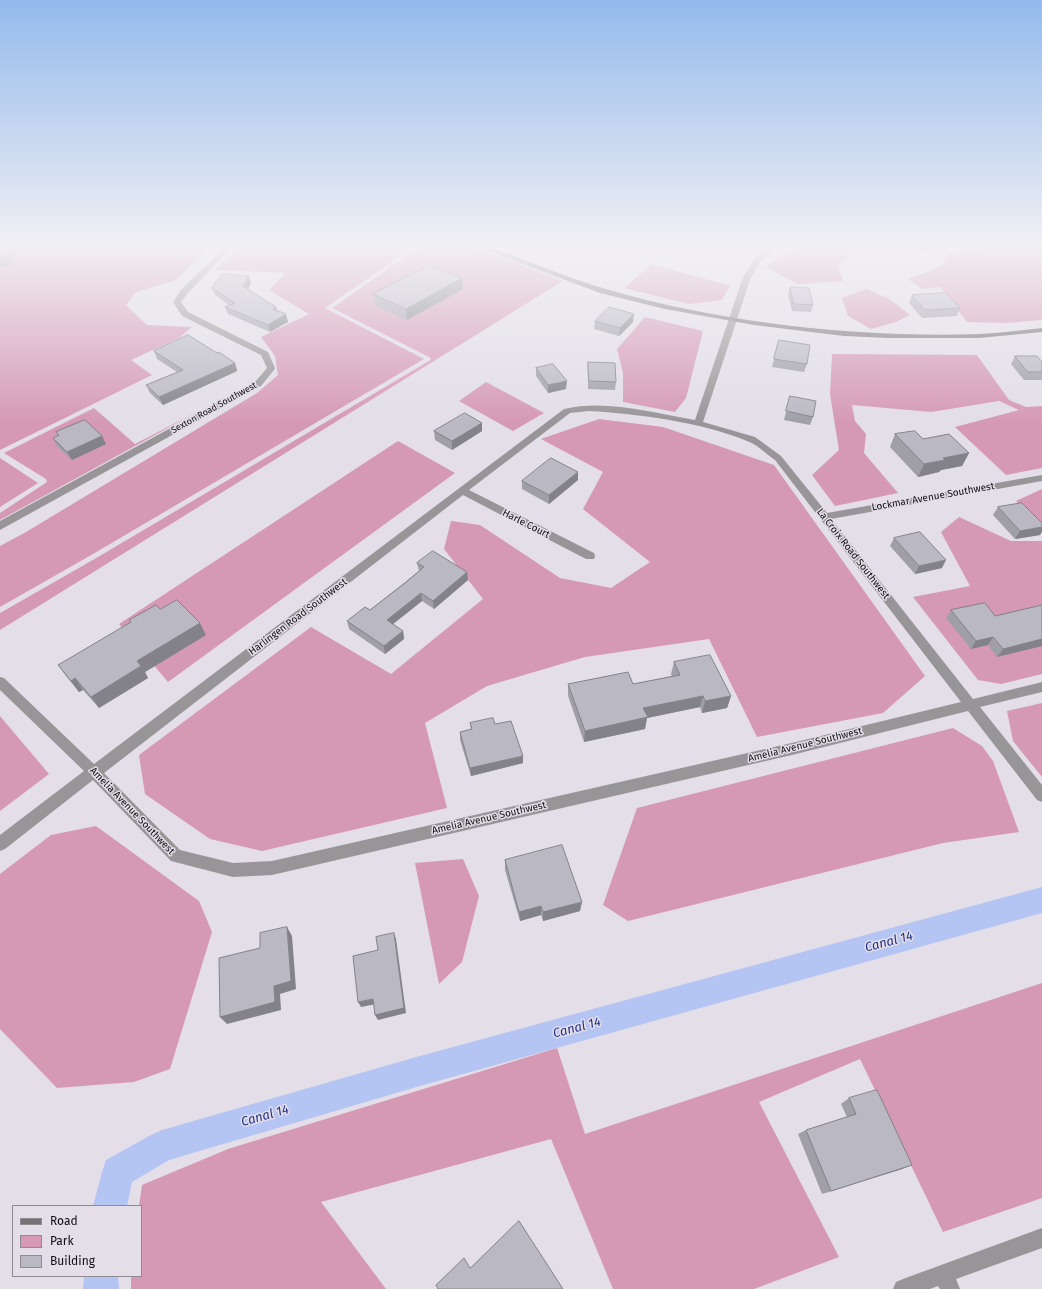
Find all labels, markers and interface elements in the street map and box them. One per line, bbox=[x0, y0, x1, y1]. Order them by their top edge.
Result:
street label: Sexton Road Southwest bbox=[169, 380, 259, 436]
street label: Lockmar Avenue Southwest bbox=[871, 480, 995, 514]
street label: La Croix Road Southwest bbox=[814, 506, 892, 602]
street label: Harle Court bbox=[500, 507, 552, 541]
street label: Harlingen Road Southwest bbox=[247, 576, 349, 658]
street label: Amelia Avenue Southwest bbox=[747, 725, 863, 765]
street label: Amelia Avenue Southwest bbox=[87, 765, 177, 857]
street label: Amelia Avenue Southwest bbox=[431, 799, 547, 837]
water label: Canal 14 bbox=[863, 928, 915, 956]
water label: Canal 14 bbox=[551, 1014, 603, 1042]
water label: Canal 14 bbox=[239, 1102, 291, 1130]
legend bbox=[12, 1205, 142, 1277]
text: Road bbox=[50, 1214, 78, 1228]
text: Park bbox=[50, 1234, 74, 1248]
text: Building bbox=[50, 1254, 95, 1268]

